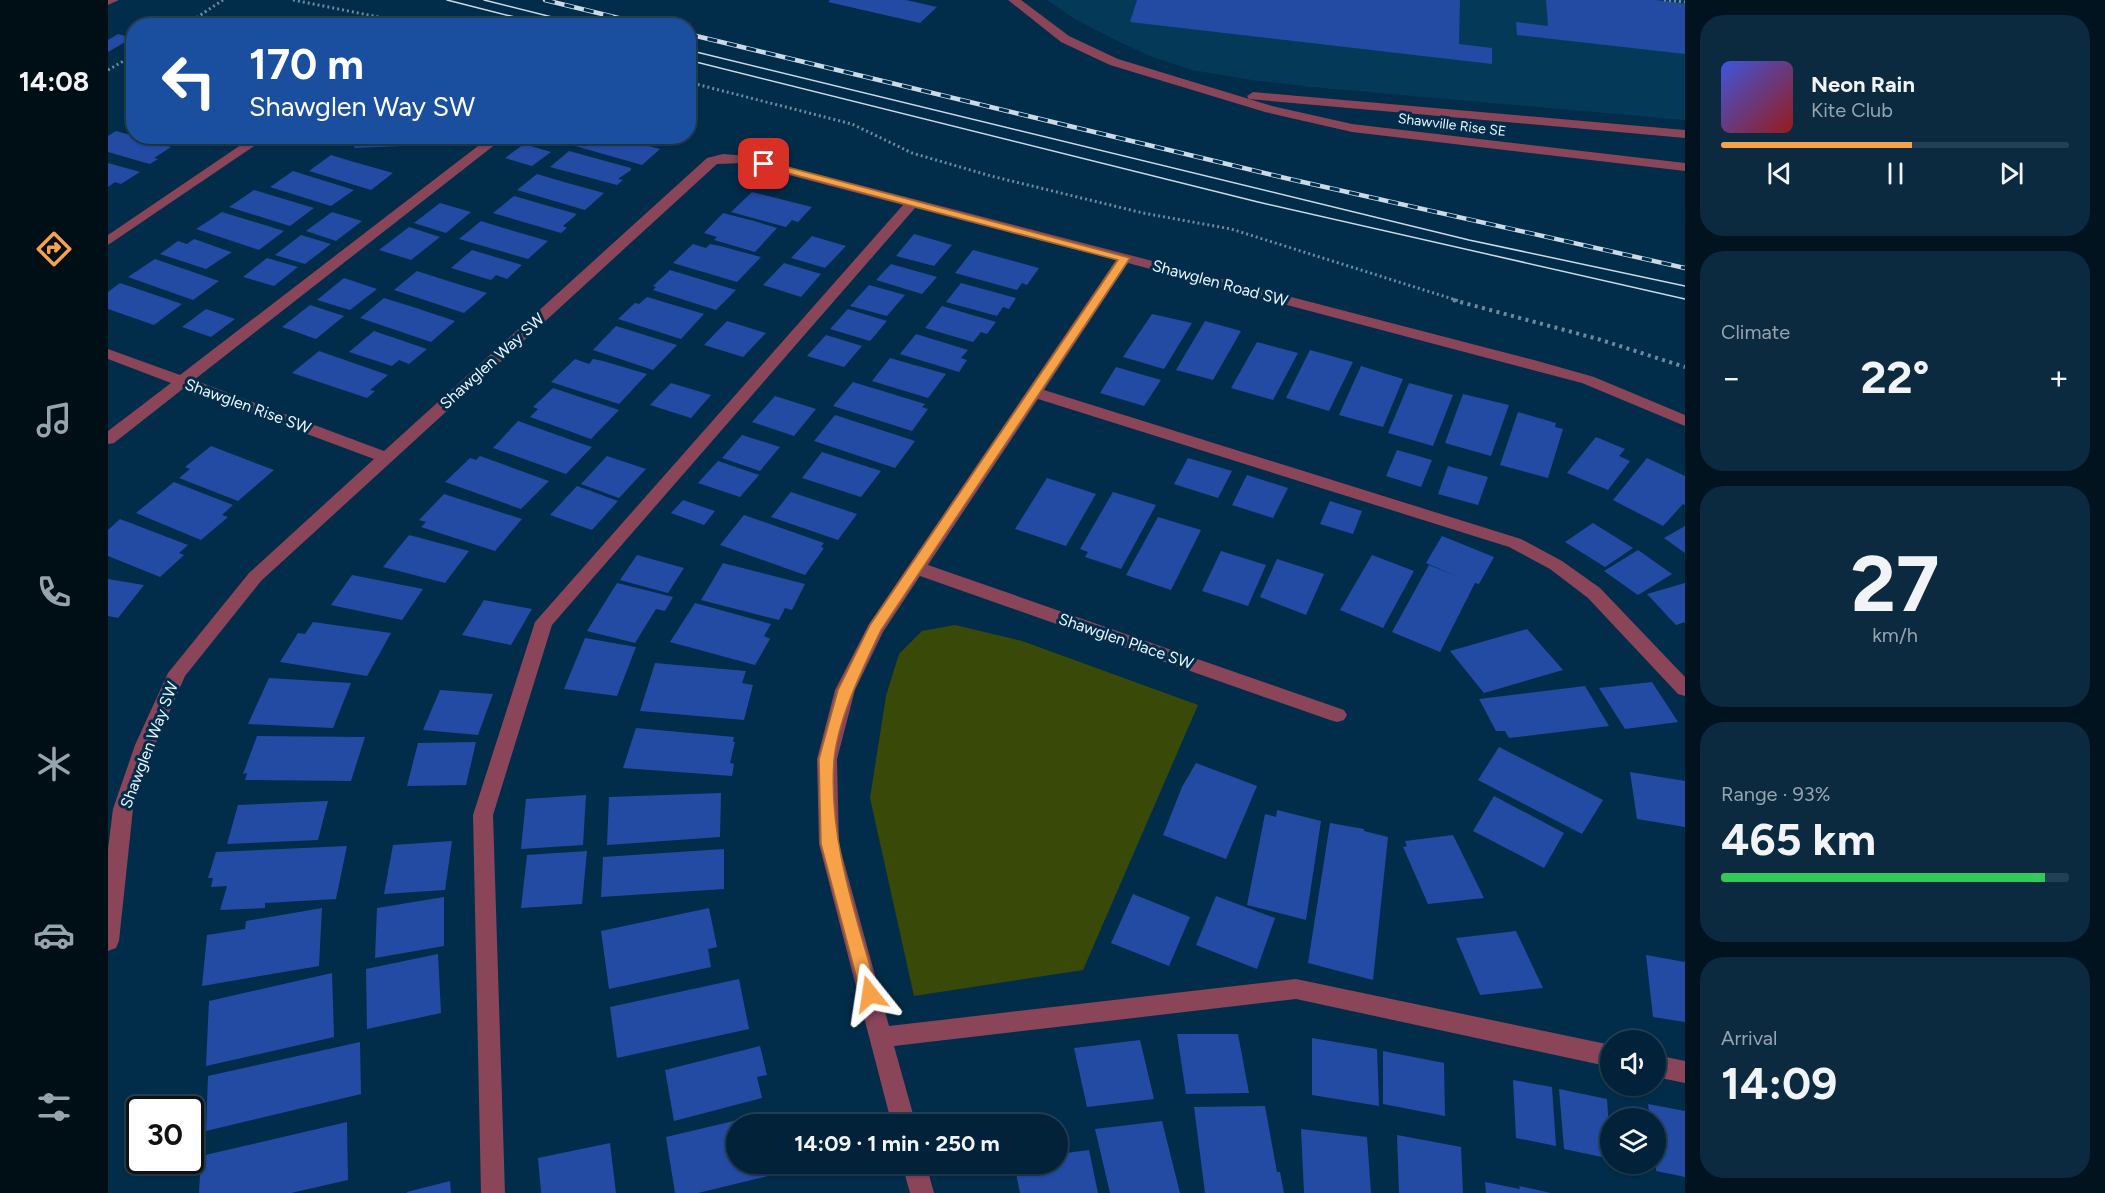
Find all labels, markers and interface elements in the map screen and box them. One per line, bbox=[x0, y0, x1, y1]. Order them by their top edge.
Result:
text: 170 m bbox=[249, 39, 364, 90]
icon: left bbox=[150, 42, 228, 120]
text: 14:08 bbox=[19, 65, 89, 98]
text: Neon Rain bbox=[1811, 71, 1915, 98]
text: Shawglen Way SW bbox=[249, 90, 475, 123]
text: Kite Club bbox=[1811, 98, 1893, 122]
street label: Shawville Rise SE bbox=[1397, 110, 1507, 140]
pin bbox=[738, 138, 789, 189]
icon: arrive bbox=[747, 147, 780, 180]
icon: previous bbox=[1763, 157, 1796, 190]
icon: pause bbox=[1879, 157, 1912, 190]
icon: next bbox=[1995, 157, 2028, 190]
icon: directions bbox=[33, 228, 75, 270]
street label: Shawglen Road SW bbox=[1150, 256, 1291, 310]
street label: Shawglen Way SW bbox=[436, 309, 549, 413]
text: Climate bbox=[1721, 320, 1790, 344]
text: 22° bbox=[1860, 350, 1930, 404]
text: − bbox=[1721, 358, 1742, 397]
text: + bbox=[2048, 358, 2069, 397]
street label: Shawglen Rise SW bbox=[182, 374, 314, 438]
icon: music bbox=[33, 399, 75, 441]
text: 27 bbox=[1851, 537, 1939, 631]
icon: phone bbox=[33, 571, 75, 613]
street label: Shawglen Place SW bbox=[1056, 609, 1196, 673]
text: km/h bbox=[1872, 623, 1918, 647]
street label: Shawglen Way SW bbox=[116, 678, 182, 811]
icon: climate bbox=[33, 743, 75, 785]
text: Range · 93% bbox=[1721, 782, 1830, 806]
text: 465 km bbox=[1721, 812, 1876, 866]
icon: car bbox=[33, 914, 75, 956]
position arrow bbox=[838, 962, 902, 1026]
text: Arrival bbox=[1721, 1026, 1777, 1050]
map controls bbox=[1600, 1030, 1666, 1174]
button: sound bbox=[1600, 1030, 1666, 1096]
text: 14:09 bbox=[1721, 1056, 1837, 1110]
icon: filters bbox=[33, 1086, 75, 1128]
speed limit sign: 30 bbox=[126, 1096, 204, 1174]
button: layers bbox=[1600, 1108, 1666, 1174]
text: 14:09 · 1 min · 250 m bbox=[794, 1130, 1000, 1157]

